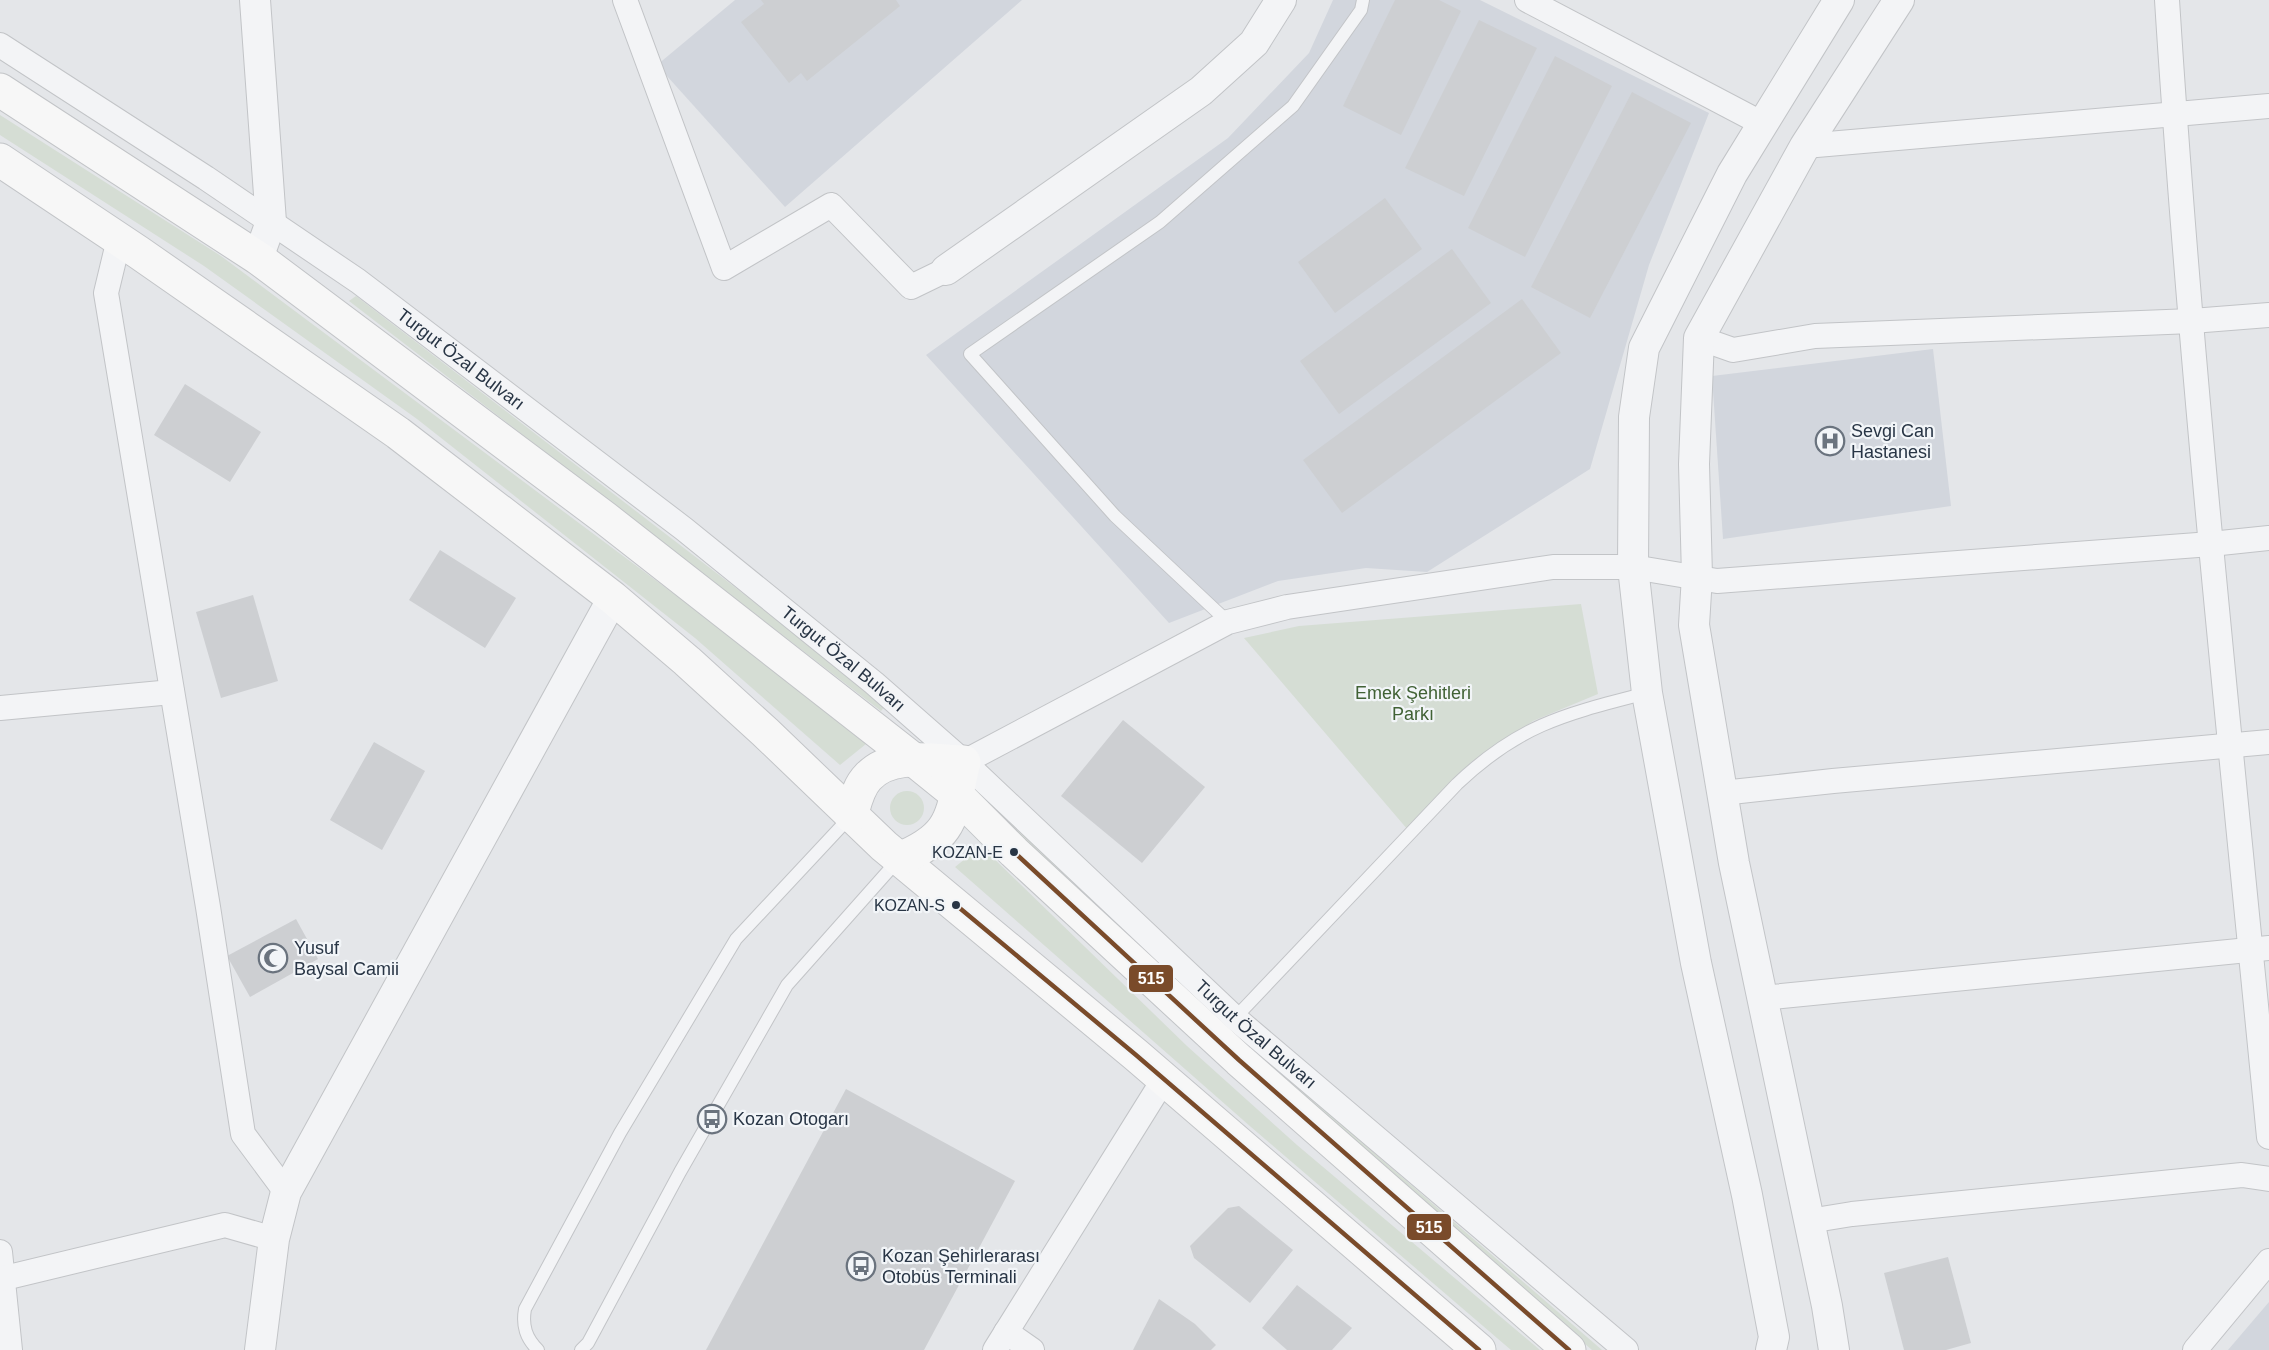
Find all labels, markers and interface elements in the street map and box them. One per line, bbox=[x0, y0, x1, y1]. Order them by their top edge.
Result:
street label: Turgut Özal Bulvarı bbox=[393, 304, 528, 414]
place label: Sevgi Can Hastanesi bbox=[1851, 421, 1934, 462]
hospital icon: Sevgi Can Hastanesi bbox=[1814, 425, 1846, 457]
street label: Turgut Özal Bulvarı bbox=[777, 602, 909, 716]
park label: Emek Şehitleri Parkı bbox=[1355, 683, 1471, 724]
place label: KOZAN-E bbox=[932, 844, 1003, 861]
marker: KOZAN-E bbox=[1008, 846, 1020, 858]
place label: KOZAN-S bbox=[874, 897, 945, 914]
marker: KOZAN-S bbox=[950, 899, 962, 911]
place label: Yusuf Baysal Camii bbox=[294, 938, 399, 979]
mosque icon: Yusuf Baysal Camii bbox=[257, 942, 289, 974]
line badge: 515 bbox=[1128, 964, 1174, 993]
text: 515 bbox=[1138, 970, 1164, 987]
street label: Turgut Özal Bulvarı bbox=[1191, 976, 1321, 1093]
bus stop icon: Kozan Otogarı bbox=[696, 1103, 728, 1135]
place label: Kozan Otogarı bbox=[733, 1109, 849, 1129]
line badge: 515 bbox=[1406, 1213, 1452, 1241]
text: 515 bbox=[1416, 1219, 1442, 1236]
place label: Kozan Şehirlerarası Otobüs Terminali bbox=[882, 1246, 1040, 1287]
bus stop icon: Kozan Şehirlerarası Otobüs Terminali bbox=[845, 1250, 877, 1282]

